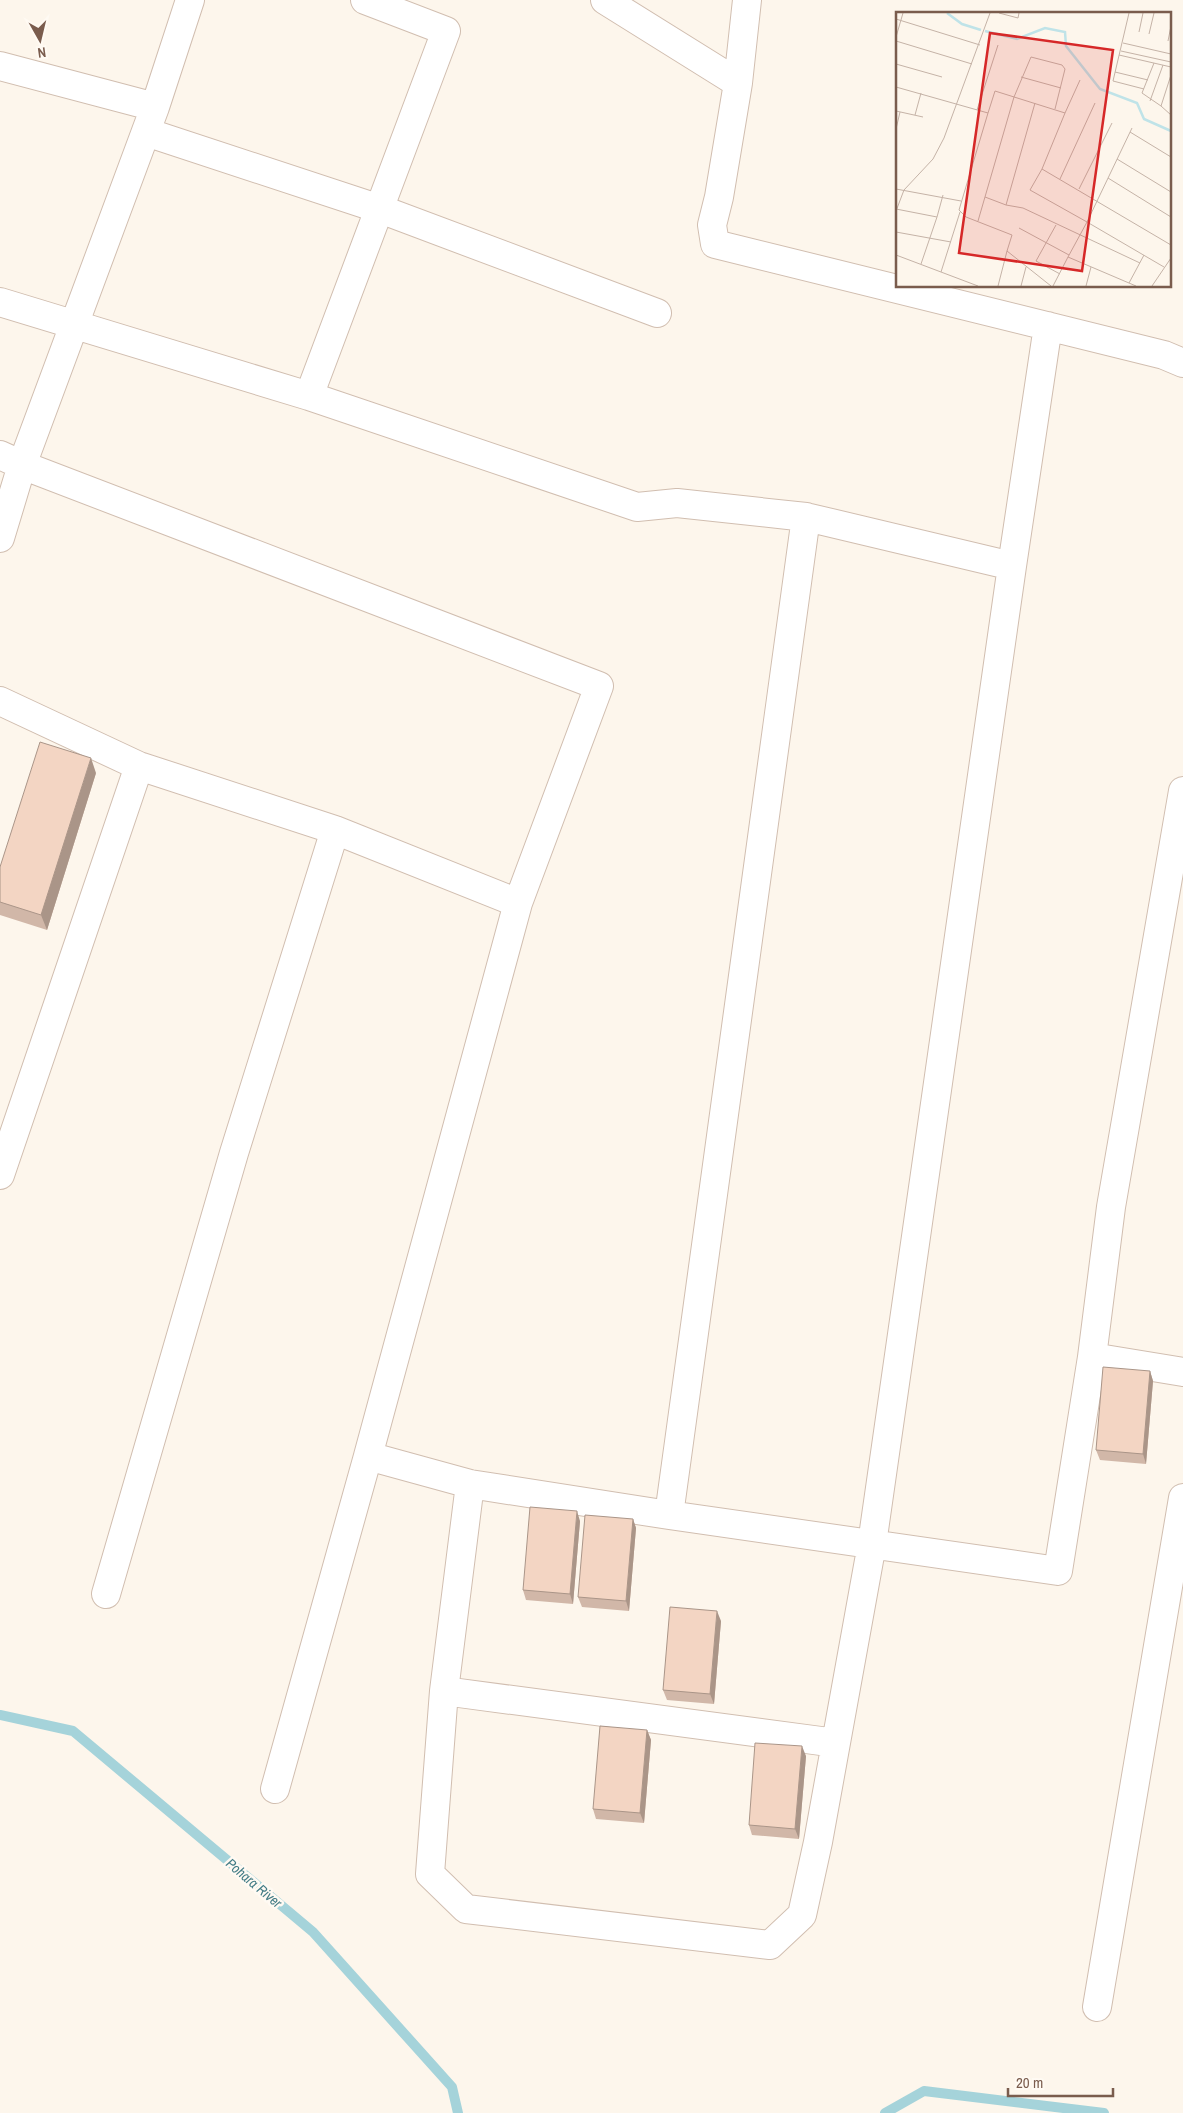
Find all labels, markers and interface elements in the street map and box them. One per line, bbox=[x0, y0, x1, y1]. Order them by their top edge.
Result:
inset map bbox=[896, 12, 1170, 288]
north arrow bbox=[15, 15, 65, 65]
text: N bbox=[36, 43, 47, 62]
water label: Pohara River bbox=[222, 1854, 287, 1912]
scale bar bbox=[1008, 2066, 1113, 2098]
text: 20 m bbox=[1016, 2072, 1043, 2093]

